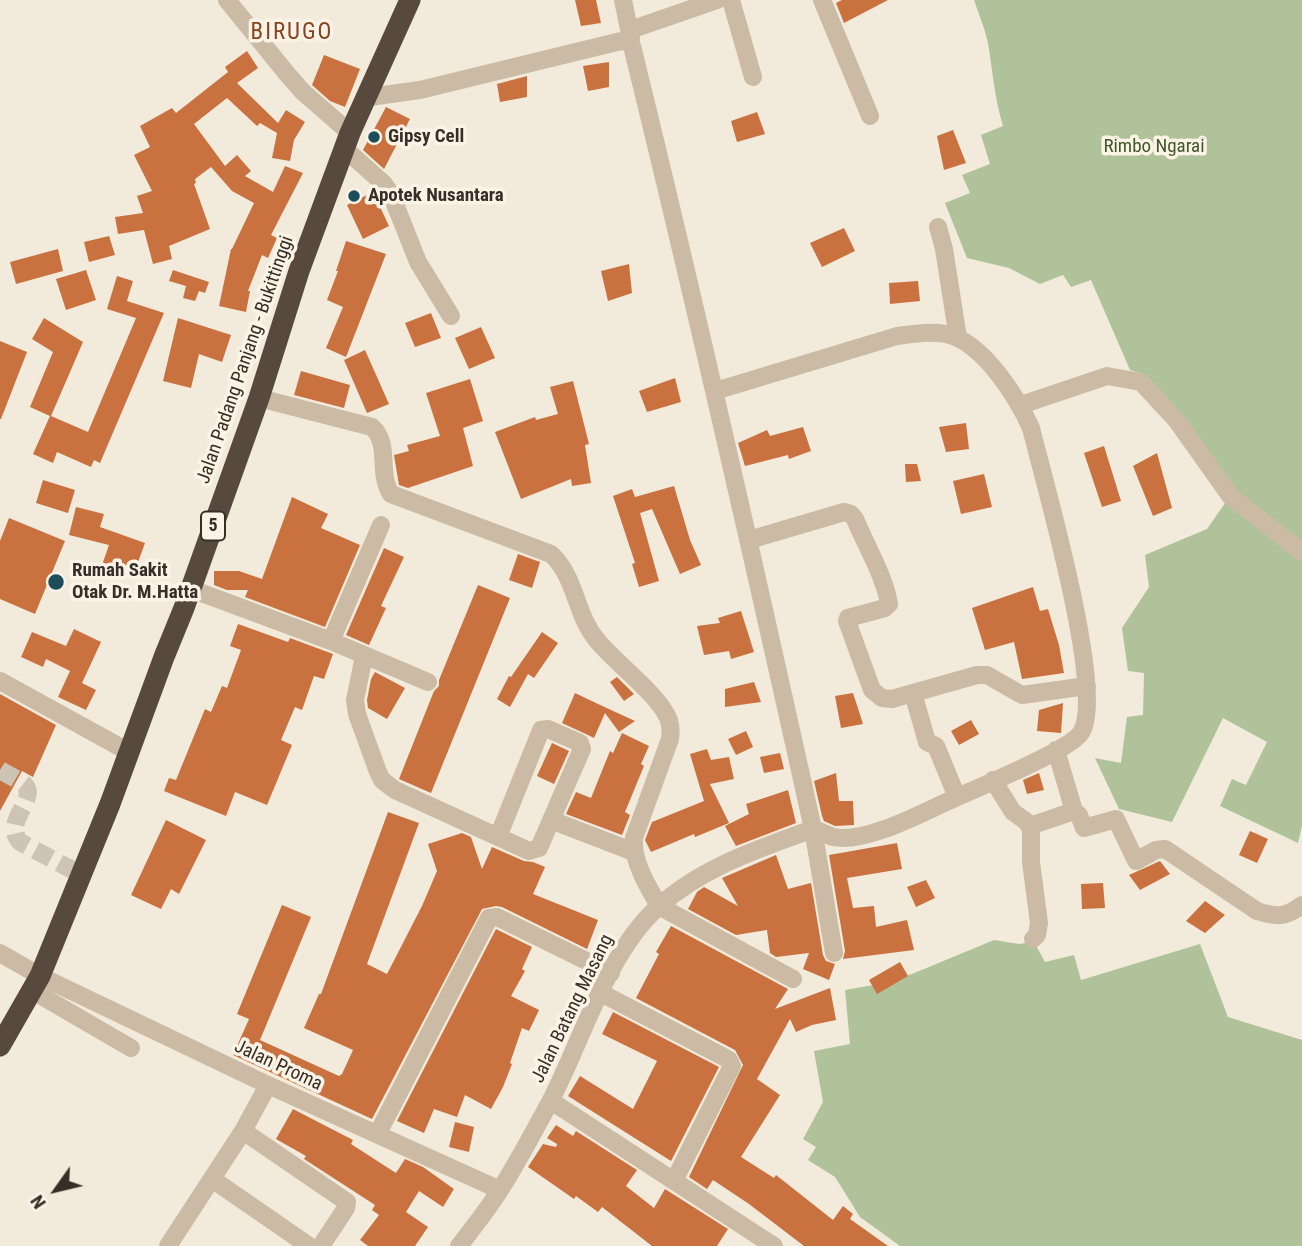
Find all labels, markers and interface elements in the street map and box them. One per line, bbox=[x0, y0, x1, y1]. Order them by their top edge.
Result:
district label: BIRUGO bbox=[251, 19, 333, 47]
place label: Gipsy Cell bbox=[388, 126, 464, 148]
marker: Gipsy Cell bbox=[366, 129, 382, 145]
park label: Rimbo Ngarai bbox=[1103, 136, 1205, 158]
place label: Apotek Nusantara bbox=[368, 185, 504, 207]
marker: Apotek Nusantara bbox=[346, 188, 362, 204]
street label: Jalan Padang Panjang - Bukittinggi bbox=[193, 233, 299, 487]
road number: 5 bbox=[201, 512, 225, 540]
place label: Rumah Sakit Otak Dr. M.Hatta bbox=[72, 560, 198, 604]
marker: Rumah Sakit Otak Dr. M.Hatta bbox=[46, 572, 66, 592]
street label: Jalan Batang Masang bbox=[527, 931, 619, 1087]
street label: Jalan Proma bbox=[230, 1036, 326, 1096]
north arrow bbox=[21, 1155, 91, 1225]
text: N bbox=[25, 1191, 51, 1213]

